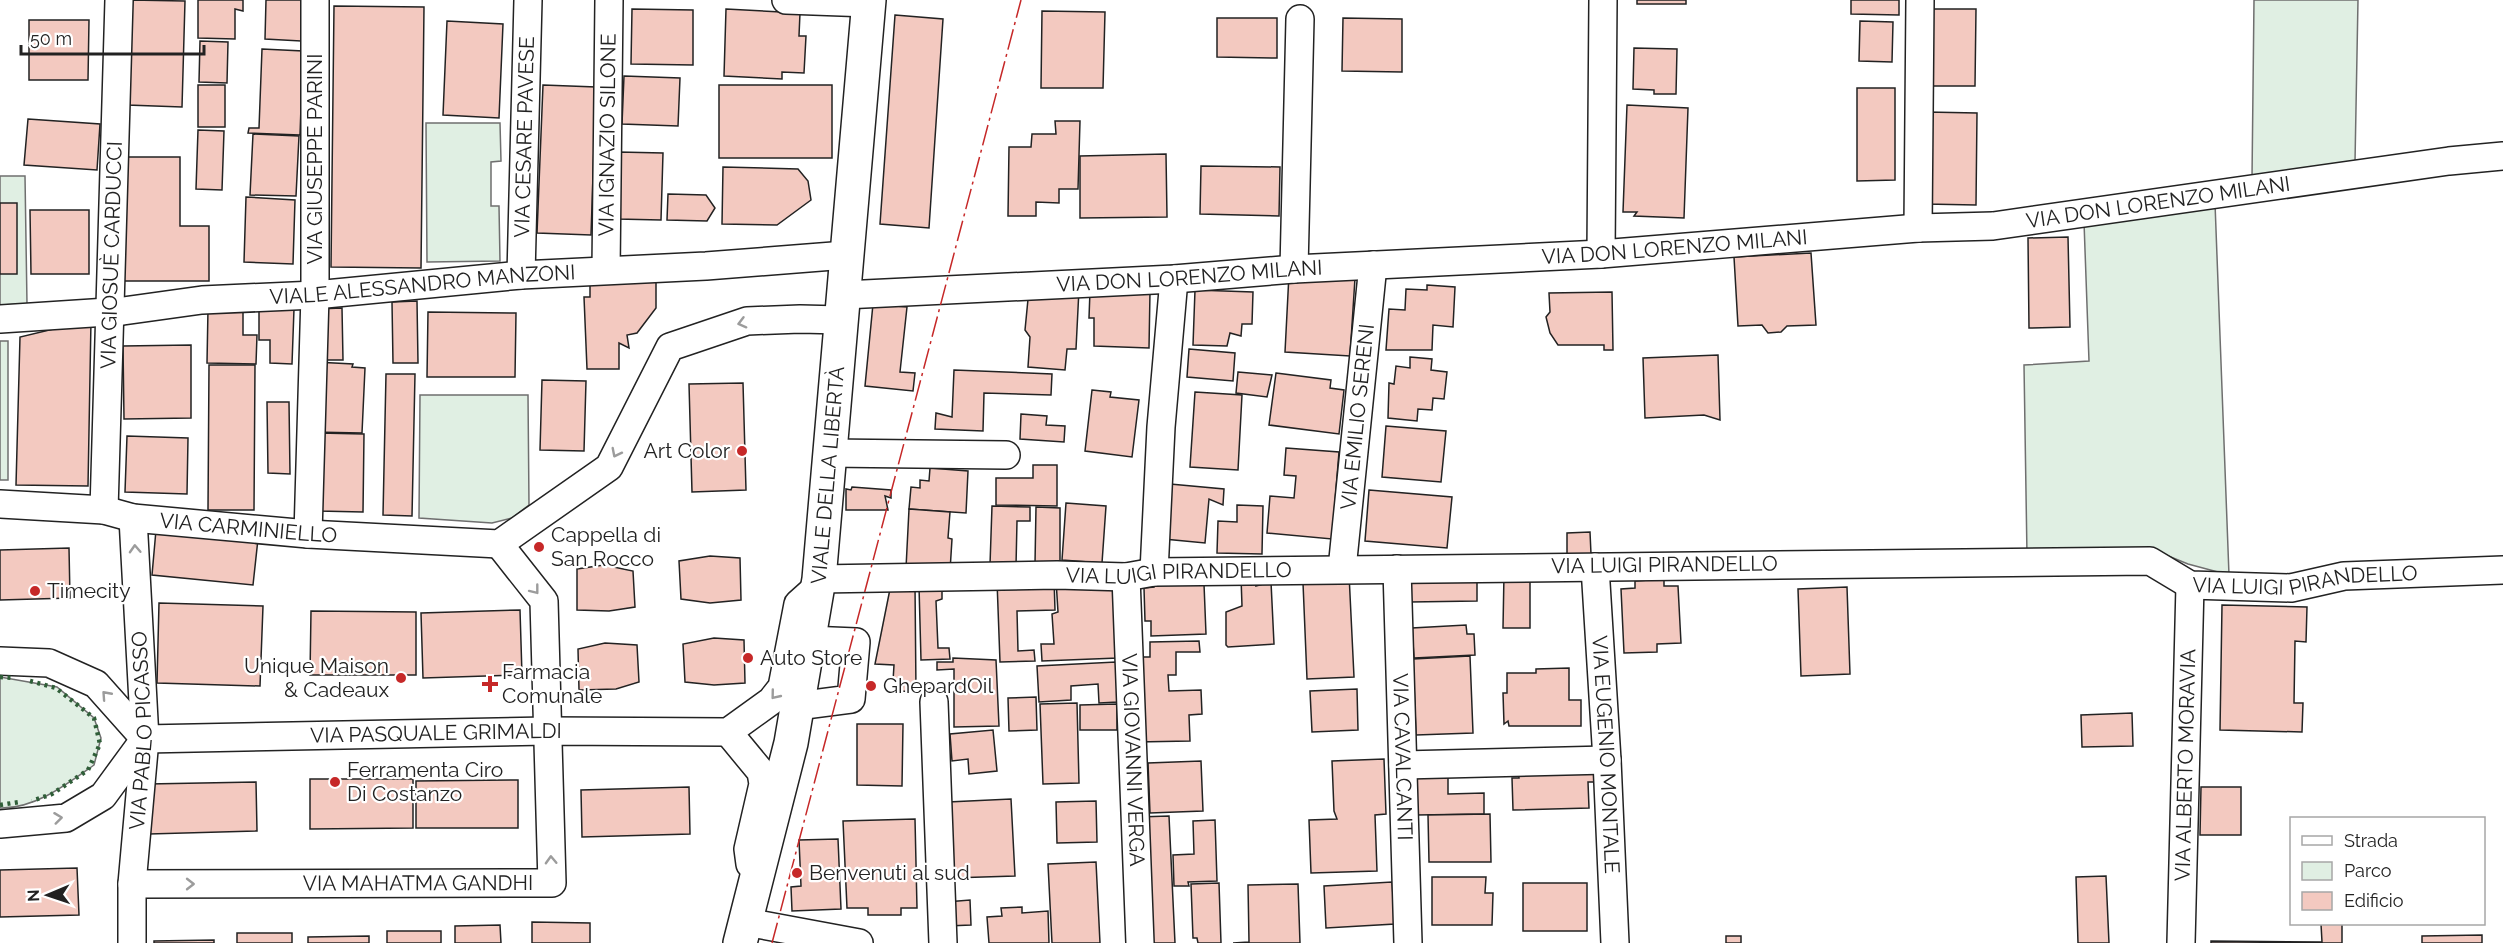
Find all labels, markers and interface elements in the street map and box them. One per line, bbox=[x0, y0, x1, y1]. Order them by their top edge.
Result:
scale bar bbox=[21, 18, 204, 56]
text: 50 m bbox=[30, 28, 72, 49]
street label: VIA IGNAZIO SILONE bbox=[593, 33, 621, 237]
street label: VIA CESARE PAVESE bbox=[509, 36, 539, 238]
street label: VIA GIUSEPPE PARINI bbox=[302, 54, 327, 264]
street label: VIA GIOSUÈ CARDUCCI bbox=[95, 141, 127, 369]
street label: VIA DON LORENZO MILANI bbox=[2024, 171, 2292, 233]
street label: VIA DON LORENZO MILANI bbox=[1541, 224, 1808, 269]
street label: VIA DON LORENZO MILANI bbox=[1056, 255, 1323, 297]
street label: VIALE ALESSANDRO MANZONI bbox=[269, 259, 576, 309]
one-way arrow bbox=[737, 316, 748, 328]
street label: VIA EMILIO SERENI bbox=[1335, 322, 1379, 511]
street label: VIALE DELLA LIBERTÀ bbox=[806, 365, 849, 585]
place label: Art Color bbox=[644, 438, 731, 463]
marker: Art Color bbox=[735, 444, 749, 458]
one-way arrow bbox=[612, 447, 624, 458]
street label: VIA CARMINIELLO bbox=[159, 507, 338, 548]
place label: Cappella di San Rocco bbox=[551, 522, 661, 571]
marker: Cappella di San Rocco bbox=[532, 540, 546, 554]
one-way arrow bbox=[128, 545, 141, 554]
street label: VIA LUIGI PIRANDELLO bbox=[1551, 551, 1778, 578]
street label: VIA LUIGI PIRANDELLO bbox=[1065, 557, 1292, 589]
street label: VIA LUIGI PIRANDELLO bbox=[2192, 560, 2418, 600]
place label: Timecity bbox=[47, 578, 131, 603]
one-way arrow bbox=[528, 583, 539, 594]
marker: Timecity bbox=[28, 584, 42, 598]
street label: VIA PABLO PICASSO bbox=[124, 631, 157, 831]
street label: VIA EUGENIO MONTALE bbox=[1587, 635, 1625, 874]
place label: Auto Store bbox=[760, 645, 862, 670]
street label: VIA ALBERTO MORAVIA bbox=[2170, 649, 2200, 882]
marker: Auto Store bbox=[741, 651, 755, 665]
place label: Unique Maison & Cadeaux bbox=[244, 653, 389, 702]
street label: VIA GIOVANNI VERGA bbox=[1117, 653, 1150, 867]
place label: Farmacia Comunale bbox=[502, 659, 602, 708]
marker: Unique Maison & Cadeaux bbox=[394, 671, 408, 685]
place label: GhepardOil bbox=[883, 673, 993, 698]
street label: VIA CAVALCANTI bbox=[1388, 673, 1418, 841]
marker: Farmacia Comunale bbox=[483, 677, 497, 691]
marker: GhepardOil bbox=[864, 679, 878, 693]
one-way arrow bbox=[771, 688, 782, 699]
one-way arrow bbox=[102, 691, 113, 702]
street label: VIA PASQUALE GRIMALDI bbox=[310, 718, 562, 748]
place label: Ferramenta Ciro Di Costanzo bbox=[347, 757, 503, 806]
marker: Ferramenta Ciro Di Costanzo bbox=[328, 775, 342, 789]
one-way arrow bbox=[53, 812, 63, 824]
legend bbox=[2290, 817, 2485, 925]
text: Strada bbox=[2344, 830, 2398, 851]
one-way arrow bbox=[545, 856, 557, 865]
place label: Benvenuti al sud bbox=[809, 860, 970, 885]
text: Parco bbox=[2344, 860, 2392, 881]
north arrow bbox=[18, 865, 78, 925]
marker: Benvenuti al sud bbox=[790, 866, 804, 880]
street label: VIA MAHATMA GANDHI bbox=[303, 870, 533, 896]
one-way arrow bbox=[186, 878, 195, 890]
text: N bbox=[24, 889, 43, 902]
text: Edificio bbox=[2344, 890, 2404, 911]

